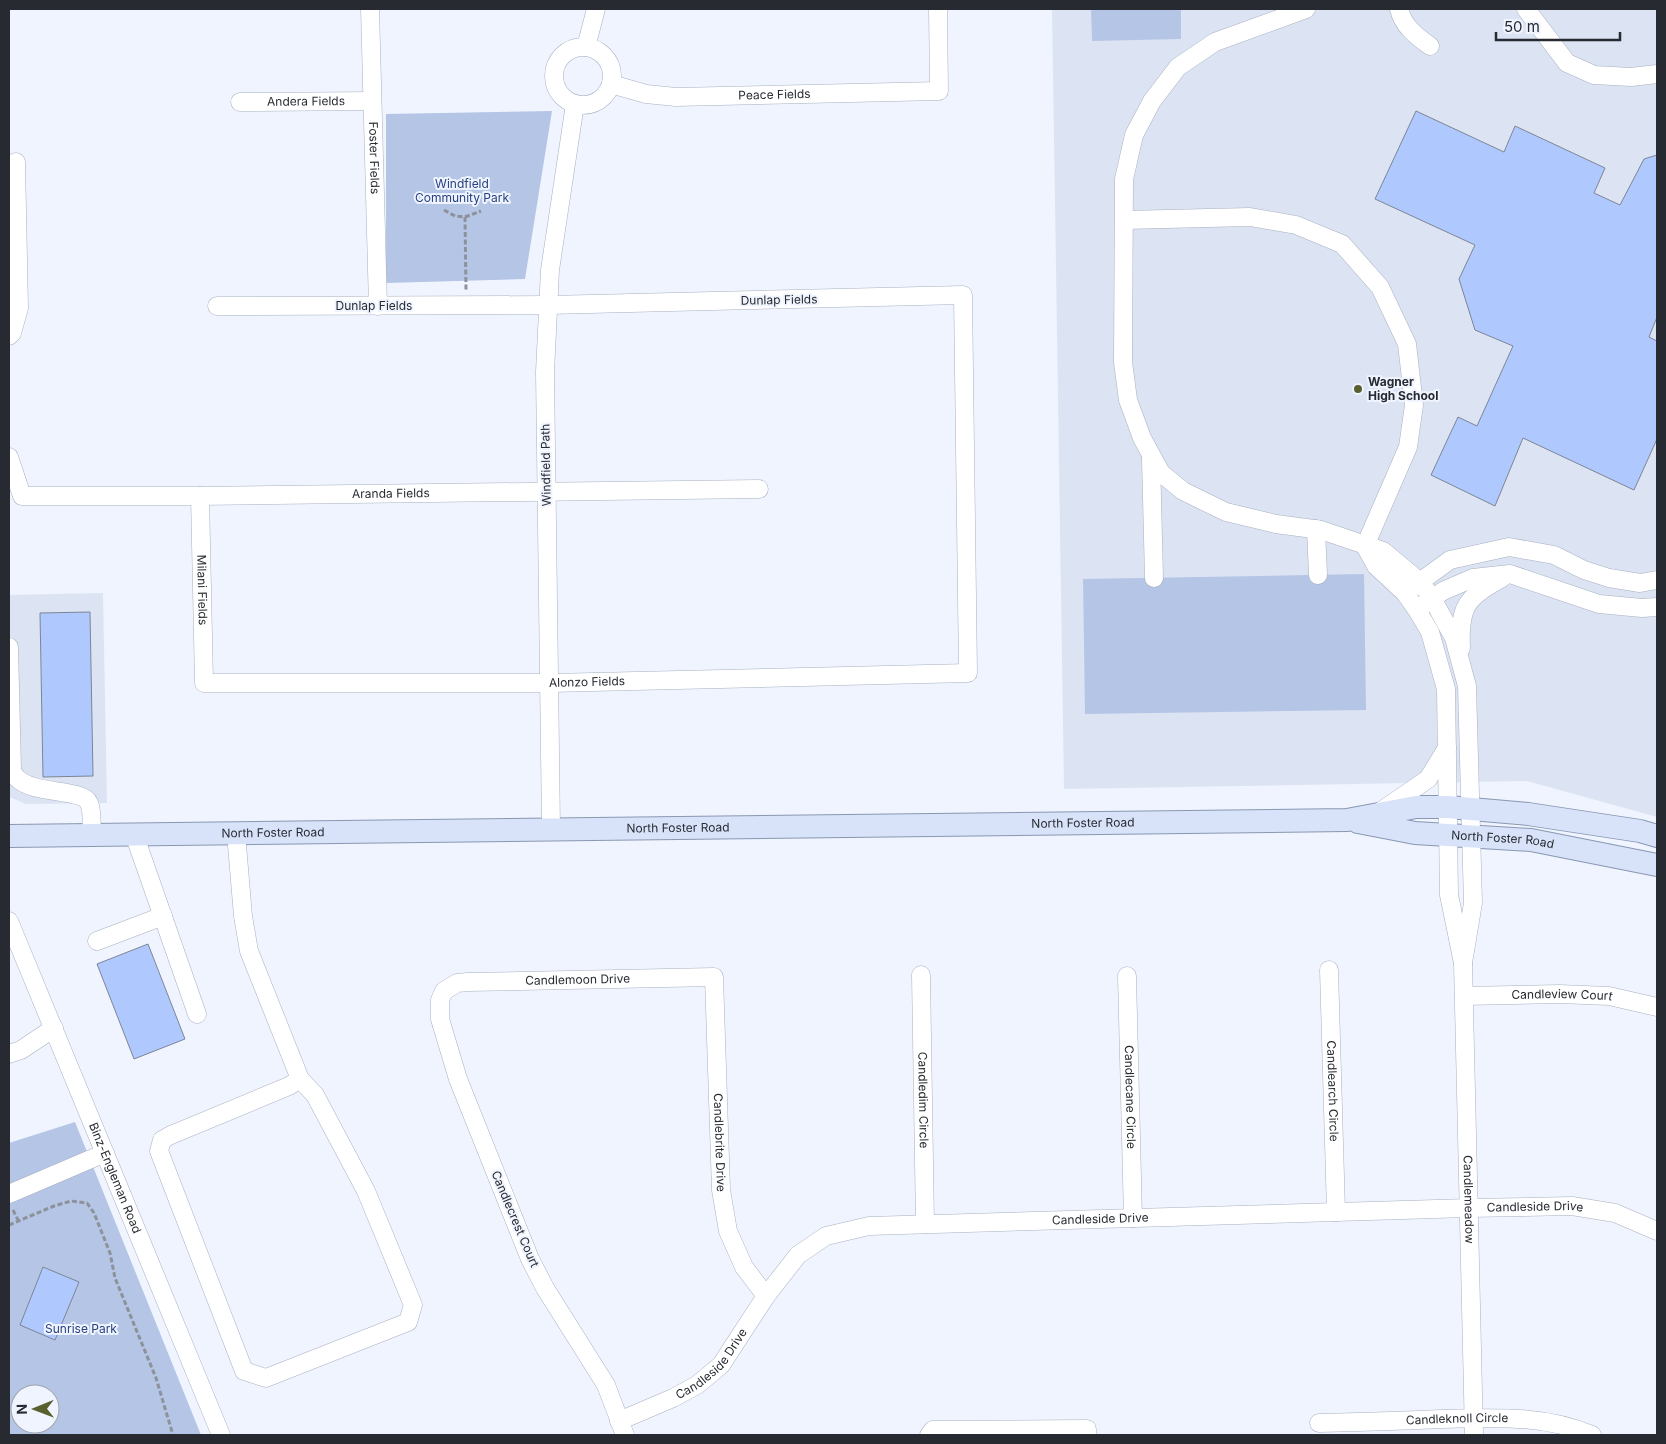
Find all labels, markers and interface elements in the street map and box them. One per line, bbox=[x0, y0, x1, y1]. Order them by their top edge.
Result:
scale bar bbox=[1496, 10, 1620, 42]
text: 50 m bbox=[1504, 17, 1540, 36]
street label: Peace Fields bbox=[738, 86, 811, 103]
street label: Andera Fields bbox=[267, 93, 345, 109]
street label: Foster Fields bbox=[366, 122, 383, 194]
park label: Windfield Community Park bbox=[415, 176, 509, 205]
street label: Dunlap Fields bbox=[740, 291, 818, 308]
street label: Dunlap Fields bbox=[336, 298, 412, 313]
place label: Wagner High School bbox=[1368, 374, 1438, 403]
marker: Wagner High School bbox=[1352, 383, 1364, 395]
street label: Windfield Path bbox=[537, 424, 554, 506]
street label: Aranda Fields bbox=[352, 485, 430, 501]
street label: Milani Fields bbox=[194, 555, 211, 625]
street label: Alonzo Fields bbox=[549, 673, 625, 690]
street label: North Foster Road bbox=[1031, 815, 1135, 831]
street label: North Foster Road bbox=[626, 819, 730, 836]
street label: North Foster Road bbox=[221, 824, 325, 840]
street label: North Foster Road bbox=[1451, 827, 1555, 851]
street label: Candlemoon Drive bbox=[525, 971, 630, 988]
street label: Candleview Court bbox=[1511, 986, 1614, 1004]
street label: Candlearch Circle bbox=[1324, 1040, 1342, 1142]
street label: Candlecane Circle bbox=[1122, 1045, 1139, 1149]
street label: Candledim Circle bbox=[915, 1051, 932, 1148]
street label: Candlebrite Drive bbox=[711, 1093, 729, 1192]
street label: Binz-Engleman Road bbox=[86, 1120, 145, 1235]
street label: Candlemeadow bbox=[1460, 1155, 1478, 1244]
street label: Candlecrest Court bbox=[488, 1168, 543, 1269]
street label: Candleside Drive bbox=[1487, 1198, 1585, 1215]
street label: Candleside Drive bbox=[1052, 1210, 1149, 1228]
park label: Sunrise Park bbox=[45, 1321, 117, 1336]
street label: Candleside Drive bbox=[673, 1325, 750, 1402]
north arrow bbox=[10, 1384, 60, 1434]
text: N bbox=[13, 1404, 30, 1415]
street label: Candleknoll Circle bbox=[1405, 1410, 1509, 1428]

